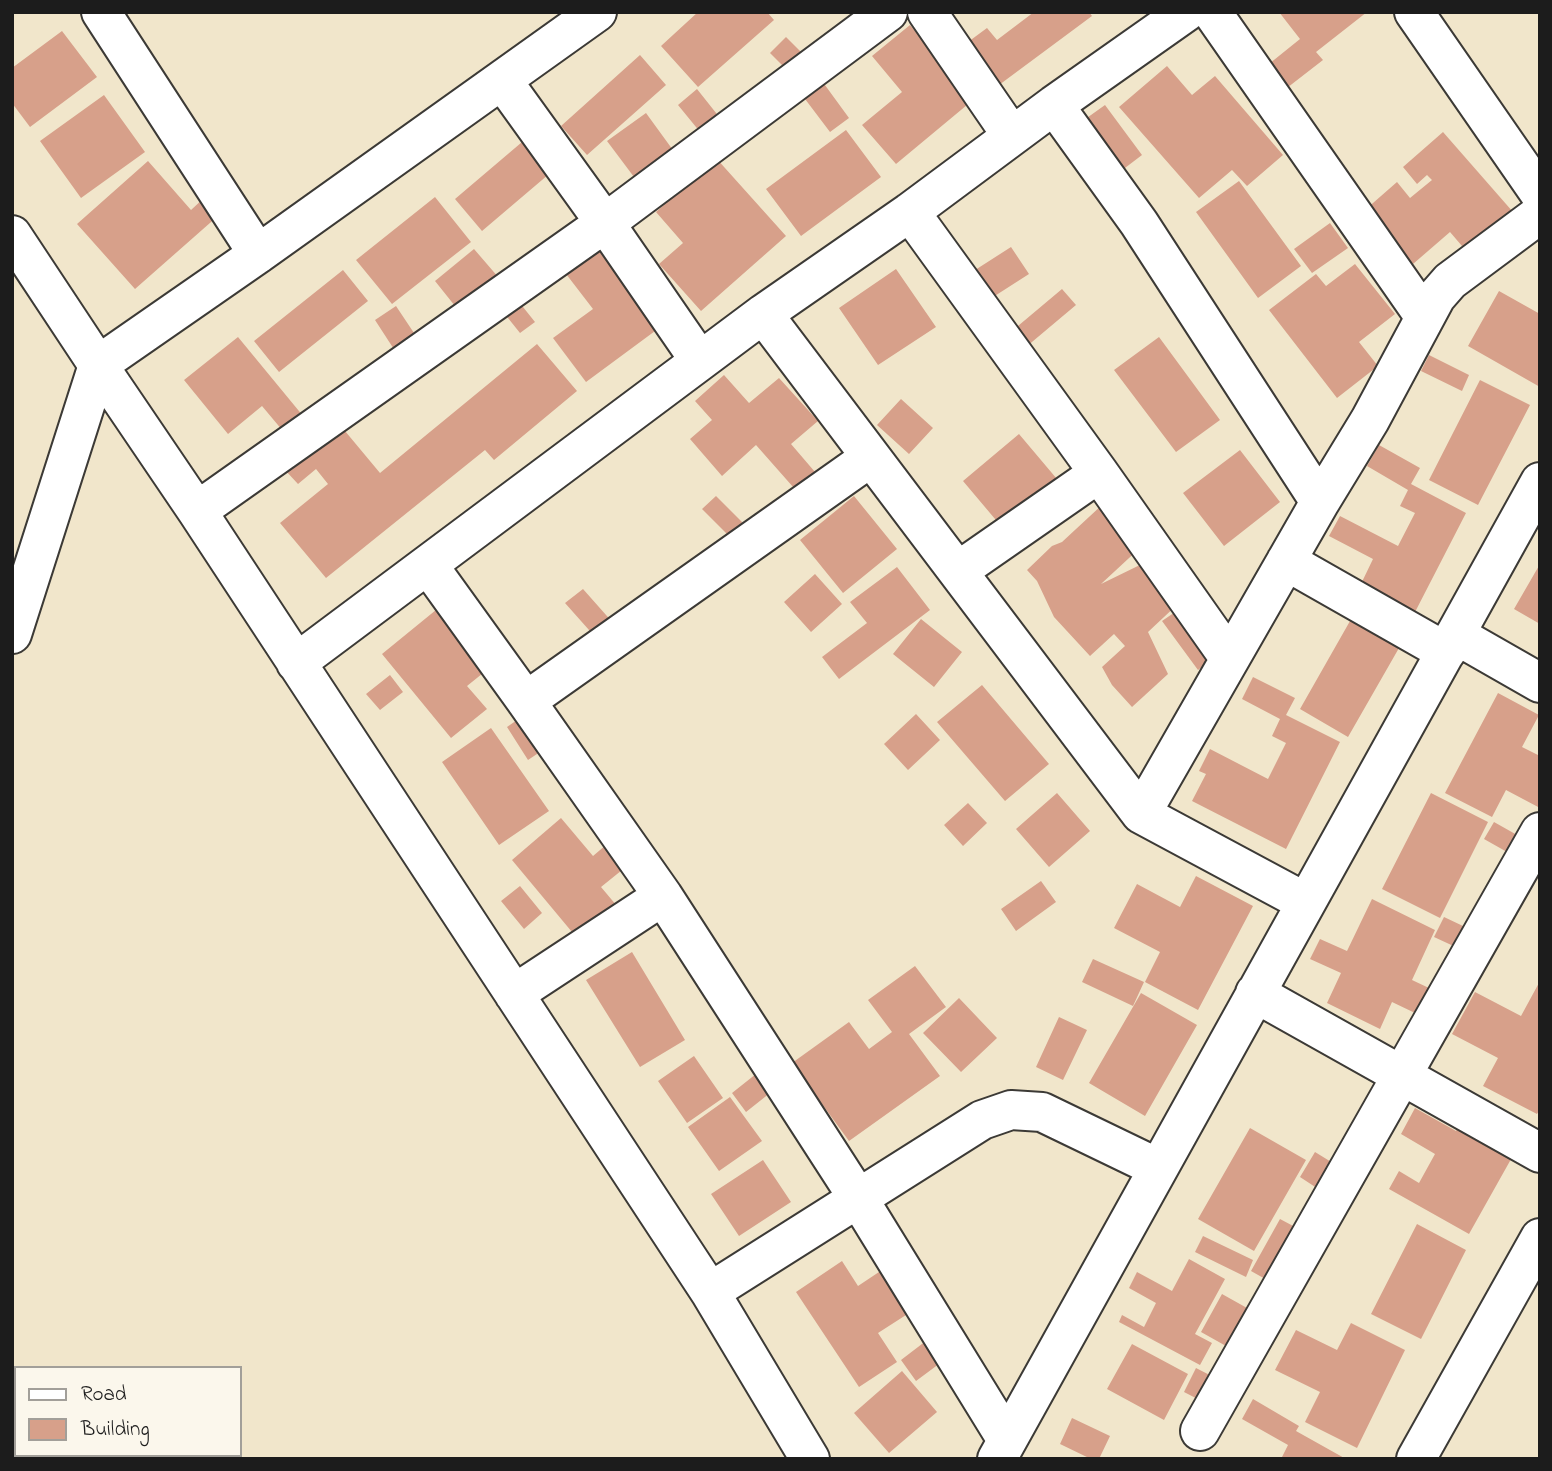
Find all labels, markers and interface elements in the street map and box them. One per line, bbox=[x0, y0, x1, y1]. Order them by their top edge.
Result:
legend bbox=[14, 1366, 242, 1457]
text: Road bbox=[81, 1380, 127, 1410]
text: Building bbox=[81, 1415, 150, 1445]

